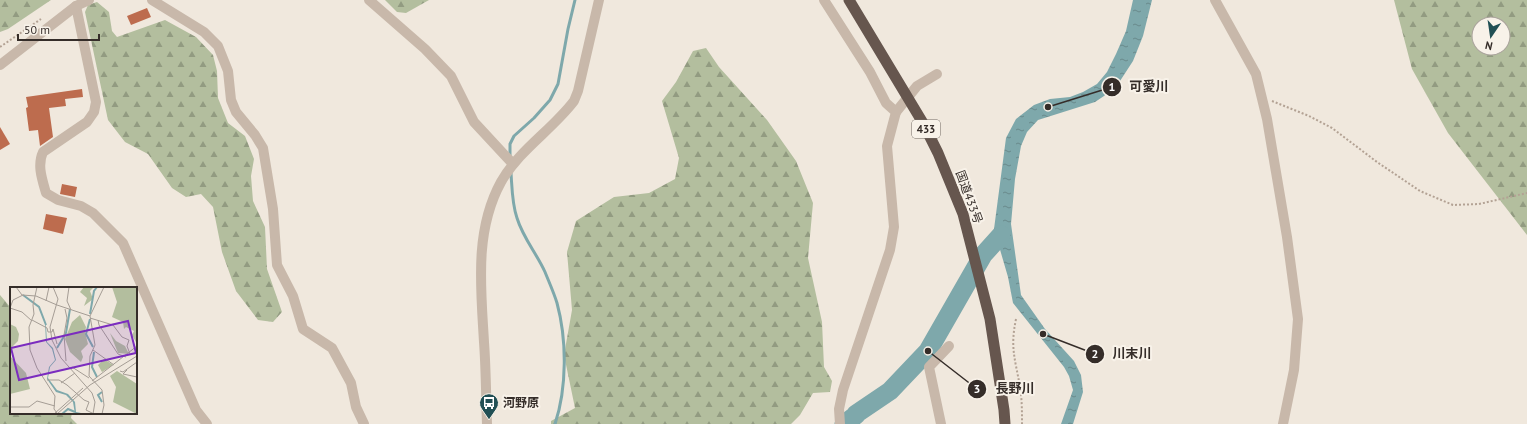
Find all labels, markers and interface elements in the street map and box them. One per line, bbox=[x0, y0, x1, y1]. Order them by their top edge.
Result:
scale bar bbox=[18, 16, 99, 42]
north arrow bbox=[1471, 16, 1511, 56]
text: 50 m bbox=[24, 22, 50, 37]
text: N bbox=[1484, 38, 1494, 53]
callout: 可愛川 bbox=[1102, 74, 1177, 99]
text: 可愛川 bbox=[1129, 78, 1169, 95]
text: 1 bbox=[1109, 79, 1115, 94]
road number: 433 bbox=[912, 120, 940, 138]
street label: 国道433号 bbox=[953, 168, 986, 226]
inset map bbox=[10, 287, 137, 414]
callout: 川末川 bbox=[1085, 341, 1160, 366]
text: 川末川 bbox=[1112, 345, 1152, 362]
text: 2 bbox=[1092, 346, 1098, 361]
callout: 長野川 bbox=[967, 376, 1042, 401]
text: 長野川 bbox=[995, 380, 1035, 397]
text: 3 bbox=[974, 381, 980, 396]
bus stop icon: 河野原 bbox=[478, 392, 500, 420]
place label: 河野原 bbox=[503, 395, 539, 410]

